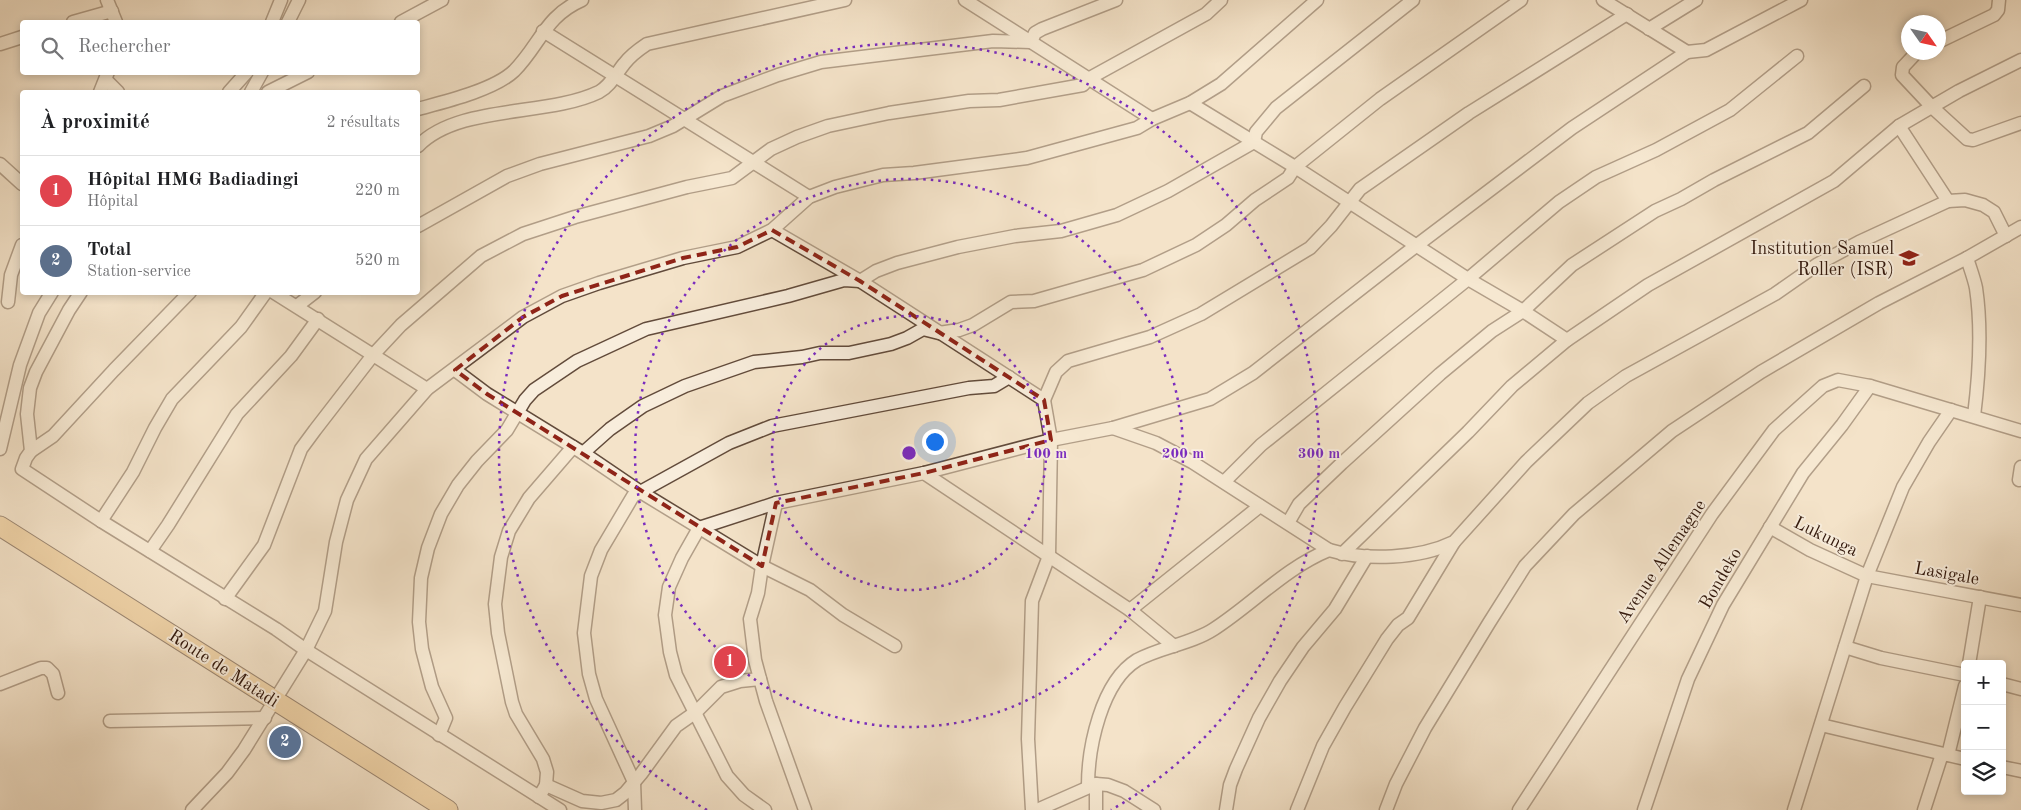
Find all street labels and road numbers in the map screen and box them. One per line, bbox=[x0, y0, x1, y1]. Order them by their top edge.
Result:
street label: Avenue Allemagne bbox=[1614, 496, 1710, 627]
street label: Lukunga bbox=[1791, 514, 1861, 560]
street label: Bondeko bbox=[1696, 545, 1745, 612]
street label: Lasigale bbox=[1913, 559, 1981, 589]
street label: Route de Matadi bbox=[165, 627, 282, 711]

